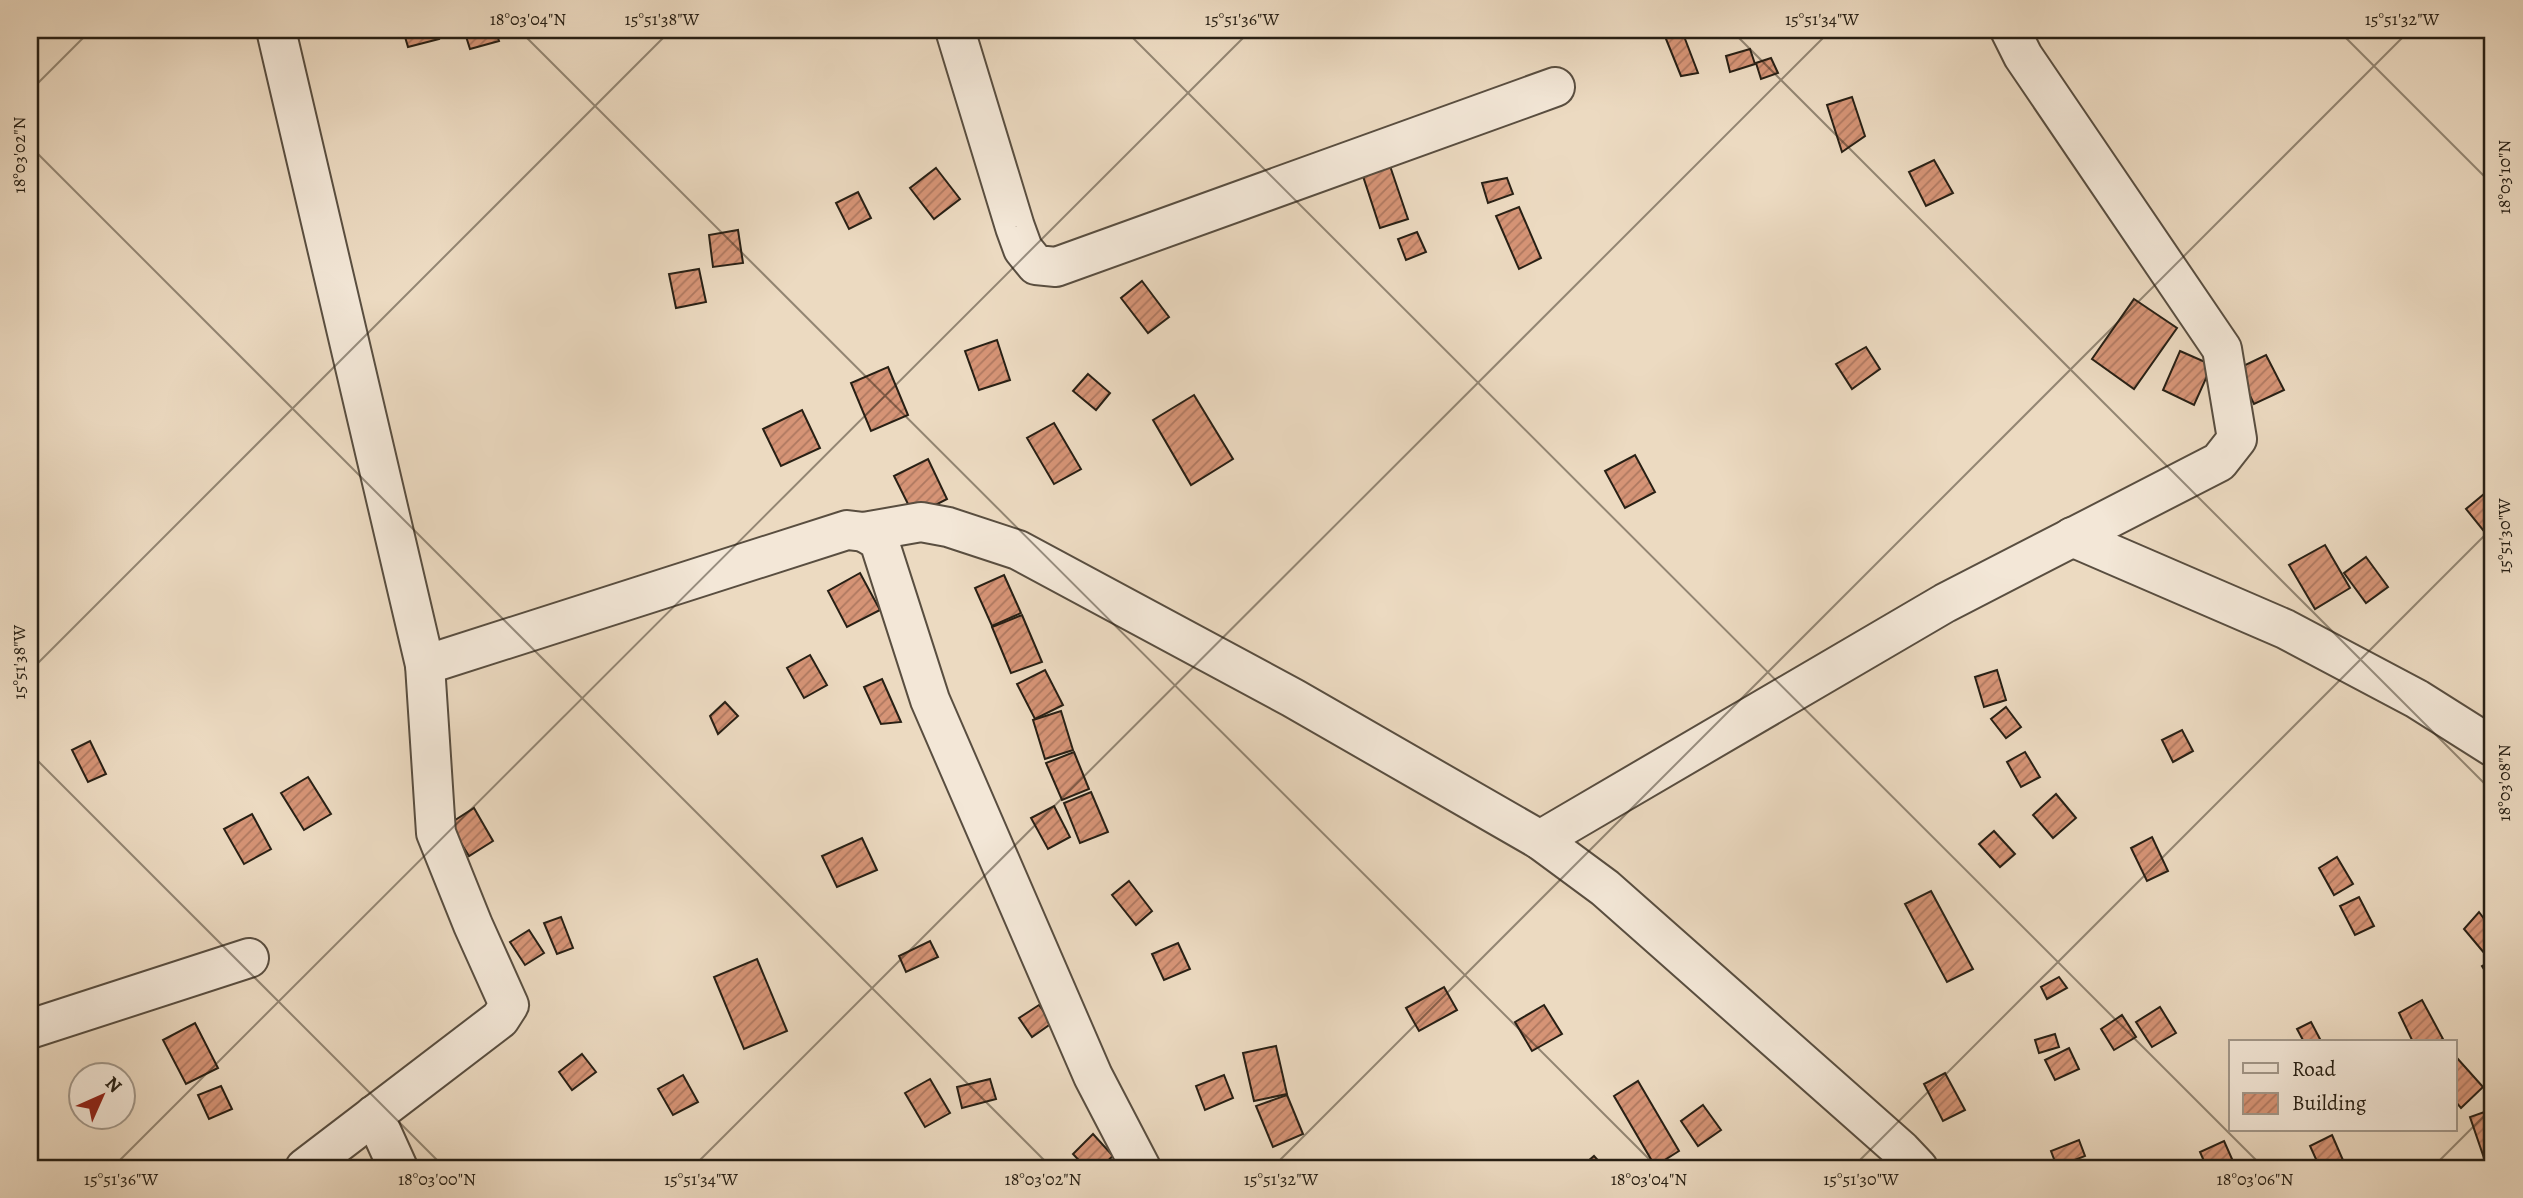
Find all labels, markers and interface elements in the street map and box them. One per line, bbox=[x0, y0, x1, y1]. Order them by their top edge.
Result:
text: 18°03'04"N bbox=[490, 7, 566, 31]
text: 15°51'38"W bbox=[625, 7, 700, 31]
text: 15°51'36"W bbox=[1205, 7, 1279, 31]
text: 15°51'34"W bbox=[1785, 7, 1859, 31]
text: 15°51'32"W bbox=[2365, 7, 2440, 31]
text: 18°03'02"N bbox=[7, 116, 31, 194]
text: 18°03'10"N bbox=[2492, 140, 2516, 214]
text: 15°51'30"W bbox=[2492, 498, 2516, 574]
text: 15°51'38"W bbox=[7, 624, 31, 699]
text: 18°03'08"N bbox=[2492, 744, 2516, 822]
legend bbox=[2229, 1040, 2456, 1132]
text: Road bbox=[2292, 1055, 2336, 1083]
north arrow bbox=[66, 1062, 136, 1132]
text: N bbox=[99, 1071, 128, 1099]
text: Building bbox=[2292, 1089, 2367, 1117]
text: 15°51'36"W bbox=[84, 1167, 158, 1191]
text: 18°03'00"N bbox=[398, 1167, 476, 1191]
text: 15°51'34"W bbox=[664, 1167, 738, 1191]
text: 18°03'02"N bbox=[1004, 1167, 1082, 1191]
text: 15°51'32"W bbox=[1244, 1167, 1319, 1191]
text: 18°03'04"N bbox=[1611, 1167, 1687, 1191]
text: 15°51'30"W bbox=[1823, 1167, 1899, 1191]
text: 18°03'06"N bbox=[2217, 1167, 2293, 1191]

